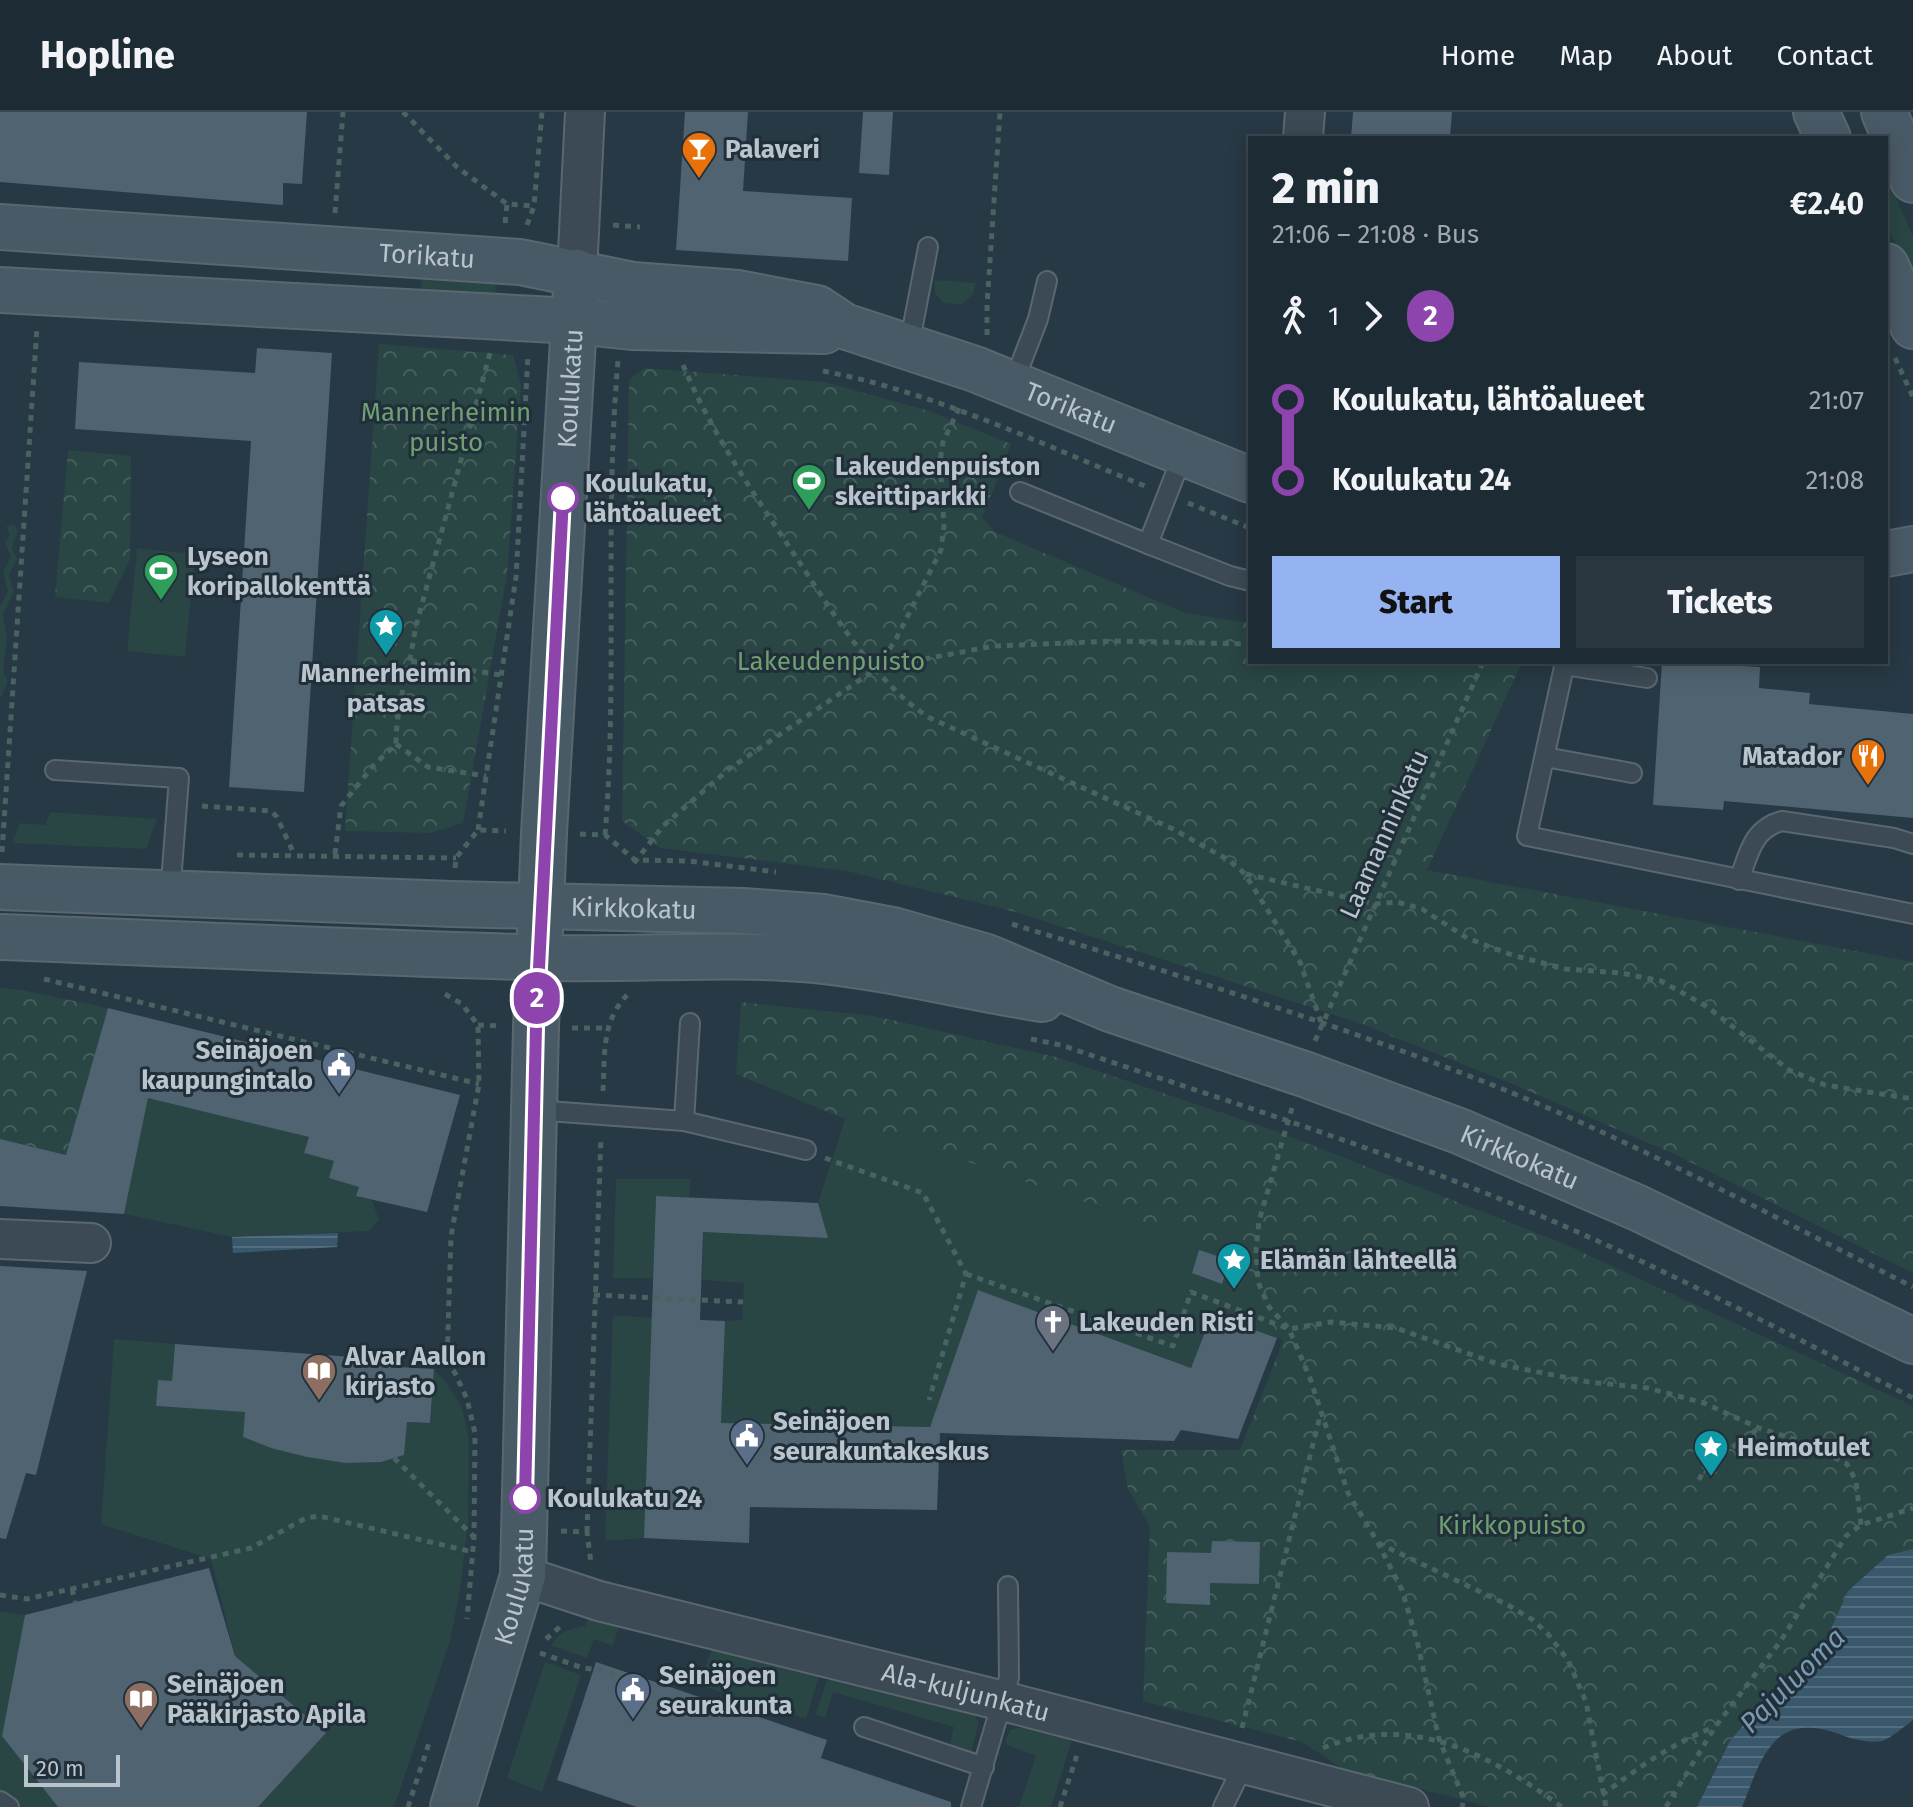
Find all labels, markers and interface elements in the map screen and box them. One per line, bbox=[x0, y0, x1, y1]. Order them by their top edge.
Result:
text: Hopline bbox=[40, 32, 175, 78]
text: Home bbox=[1441, 39, 1515, 72]
text: Map bbox=[1559, 39, 1613, 72]
text: About bbox=[1657, 39, 1732, 72]
text: Contact bbox=[1776, 39, 1873, 72]
bar icon: Palaveri bbox=[680, 130, 718, 180]
place label: Palaveri bbox=[725, 134, 820, 165]
text: 2 min bbox=[1272, 162, 1380, 215]
text: €2.40 bbox=[1790, 186, 1864, 222]
text: 21:06 – 21:08 · Bus bbox=[1272, 219, 1479, 250]
street label: Torikatu bbox=[378, 238, 476, 275]
icon: walk bbox=[1272, 294, 1316, 338]
icon: forward bbox=[1351, 294, 1395, 338]
text: 2 bbox=[1423, 299, 1438, 332]
text: 1 bbox=[1328, 301, 1339, 332]
street label: Koulukatu bbox=[552, 328, 590, 449]
street label: Torikatu bbox=[1020, 376, 1121, 441]
text: Koulukatu, lähtöalueet bbox=[1332, 382, 1644, 418]
text: 21:07 bbox=[1809, 385, 1864, 416]
park label: Mannerheimin puisto bbox=[361, 397, 531, 458]
place label: Lakeudenpuiston skeittiparkki bbox=[835, 451, 1041, 512]
sports icon: Lakeudenpuiston skeittiparkki bbox=[790, 462, 828, 512]
text: Koulukatu 24 bbox=[1332, 462, 1511, 498]
text: 21:08 bbox=[1805, 465, 1864, 496]
place label: Koulukatu, lähtöalueet bbox=[585, 468, 723, 529]
marker: Koulukatu, lähtöalueet bbox=[548, 483, 578, 513]
place label: Lyseon koripallokenttä bbox=[187, 541, 371, 602]
sports icon: Lyseon koripallokenttä bbox=[142, 552, 180, 602]
button: Start bbox=[1272, 556, 1560, 648]
button: Tickets bbox=[1576, 556, 1864, 648]
place icon: Mannerheimin patsas bbox=[367, 607, 405, 657]
park label: Lakeudenpuisto bbox=[737, 646, 925, 677]
place label: Mannerheimin patsas bbox=[301, 658, 471, 719]
restaurant icon: Matador bbox=[1849, 737, 1887, 787]
place label: Matador bbox=[1742, 741, 1843, 772]
street label: Laamanninkatu bbox=[1333, 745, 1436, 924]
street label: Kirkkokatu bbox=[570, 892, 697, 926]
line badge: 2 bbox=[511, 972, 563, 1024]
text: 2 bbox=[530, 981, 544, 1014]
place label: Seinäjoen kaupungintalo bbox=[141, 1035, 313, 1096]
public building icon: Seinäjoen kaupungintalo bbox=[320, 1046, 358, 1096]
street label: Kirkkokatu bbox=[1456, 1118, 1583, 1197]
place icon: Elämän lähteellä bbox=[1215, 1241, 1253, 1291]
place label: Elämän lähteellä bbox=[1260, 1245, 1457, 1276]
church icon: Lakeuden Risti bbox=[1034, 1303, 1072, 1353]
place label: Lakeuden Risti bbox=[1079, 1307, 1254, 1338]
place label: Alvar Aallon kirjasto bbox=[344, 1341, 486, 1402]
library icon: Alvar Aallon kirjasto bbox=[300, 1352, 338, 1402]
place label: Seinäjoen seurakuntakeskus bbox=[773, 1406, 989, 1467]
public building icon: Seinäjoen seurakuntakeskus bbox=[728, 1417, 766, 1467]
place icon: Heimotulet bbox=[1692, 1428, 1730, 1478]
place label: Heimotulet bbox=[1737, 1432, 1871, 1463]
marker: Koulukatu 24 bbox=[510, 1483, 540, 1513]
place label: Koulukatu 24 bbox=[547, 1483, 703, 1514]
park label: Kirkkopuisto bbox=[1438, 1510, 1586, 1541]
street label: Koulukatu bbox=[488, 1527, 540, 1649]
water label: Pajuluoma bbox=[1733, 1621, 1852, 1740]
street label: Ala-kuljunkatu bbox=[879, 1657, 1053, 1729]
place label: Seinäjoen seurakunta bbox=[659, 1660, 793, 1721]
place label: Seinäjoen Pääkirjasto Apila bbox=[167, 1669, 366, 1730]
public building icon: Seinäjoen seurakunta bbox=[614, 1671, 652, 1721]
library icon: Seinäjoen Pääkirjasto Apila bbox=[122, 1680, 160, 1730]
scale bar bbox=[24, 1751, 120, 1787]
text: 20 m bbox=[36, 1755, 84, 1782]

